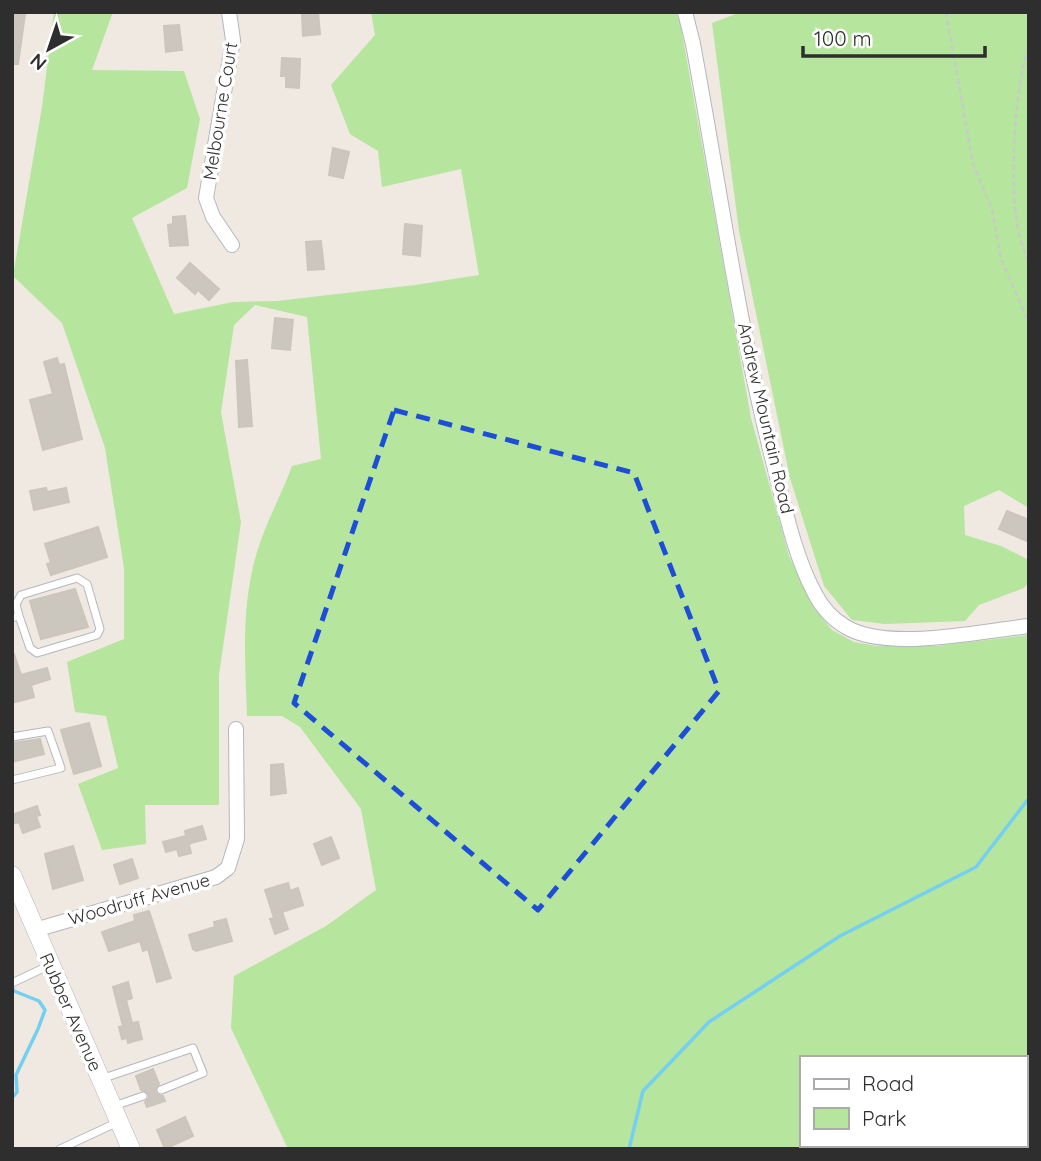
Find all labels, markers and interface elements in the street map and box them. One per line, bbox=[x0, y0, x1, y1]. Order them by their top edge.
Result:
north arrow bbox=[14, 14, 84, 84]
scale bar bbox=[803, 14, 985, 58]
text: 100 m bbox=[814, 25, 872, 51]
street label: Melbourne Court bbox=[198, 40, 242, 182]
text: N bbox=[25, 48, 51, 76]
street label: Andrew Mountain Road bbox=[733, 320, 799, 516]
street label: Woodruff Avenue bbox=[65, 868, 213, 930]
street label: Rubber Avenue bbox=[35, 949, 107, 1075]
legend bbox=[800, 1056, 1027, 1147]
text: Road bbox=[862, 1070, 914, 1096]
text: Park bbox=[862, 1105, 906, 1131]

